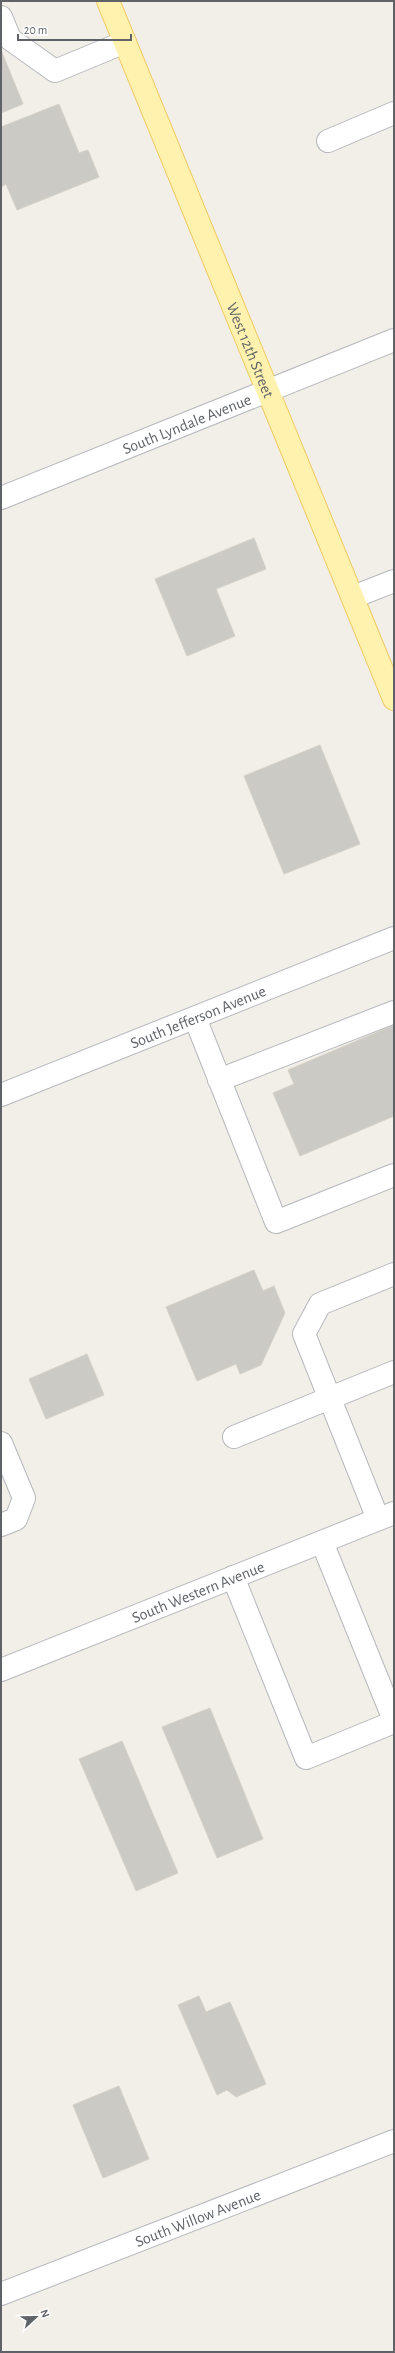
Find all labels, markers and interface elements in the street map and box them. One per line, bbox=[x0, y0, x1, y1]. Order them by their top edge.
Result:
scale bar bbox=[18, 16, 131, 42]
text: 20 m bbox=[24, 24, 47, 36]
street label: West 12th Street bbox=[223, 300, 277, 400]
street label: South Lyndale Avenue bbox=[120, 391, 254, 457]
street label: South Jefferson Avenue bbox=[128, 983, 268, 1052]
street label: South Western Avenue bbox=[130, 1559, 267, 1626]
street label: South Willow Avenue bbox=[133, 2187, 263, 2250]
north arrow bbox=[16, 2297, 56, 2337]
text: N bbox=[38, 2308, 51, 2319]

